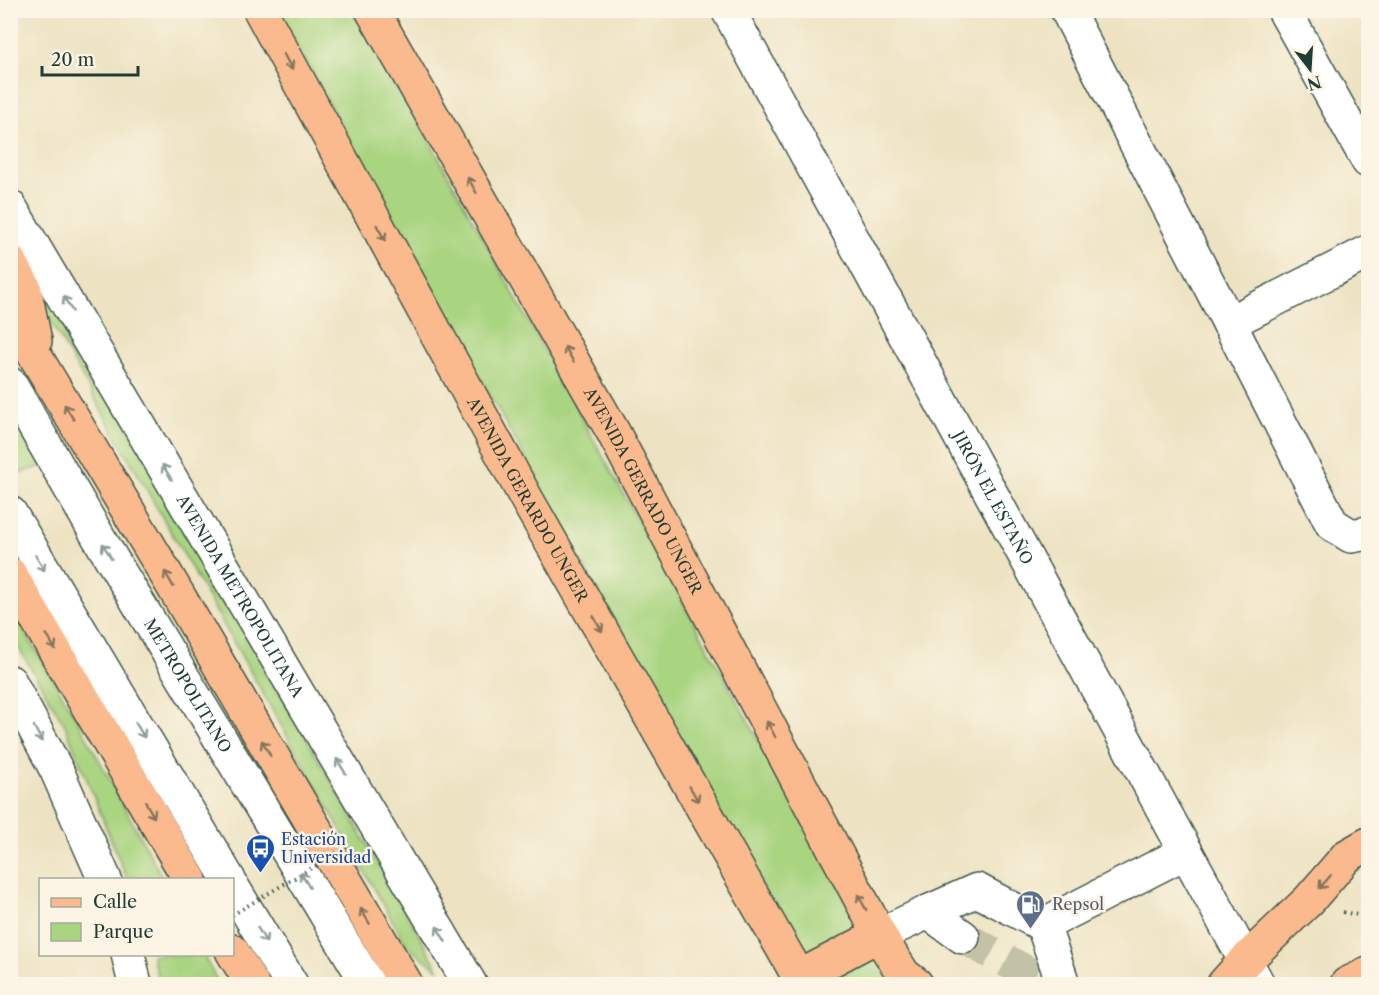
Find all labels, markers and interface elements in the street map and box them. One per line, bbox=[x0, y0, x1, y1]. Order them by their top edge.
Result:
scale bar bbox=[42, 39, 138, 77]
north arrow bbox=[1280, 39, 1340, 99]
text: 20 m bbox=[51, 49, 95, 71]
one-way arrow bbox=[282, 53, 294, 70]
text: N bbox=[1305, 72, 1324, 95]
one-way arrow bbox=[466, 177, 478, 194]
one-way arrow bbox=[375, 224, 387, 241]
one-way arrow bbox=[62, 296, 74, 313]
one-way arrow bbox=[563, 346, 575, 363]
street label: AVENIDA GERRADO UNGER bbox=[579, 383, 708, 598]
street label: AVENIDA GERARDO UNGER bbox=[462, 393, 594, 606]
one-way arrow bbox=[62, 404, 74, 421]
street label: JIRÓN EL ESTAÑO bbox=[947, 425, 1038, 568]
one-way arrow bbox=[161, 464, 173, 481]
street label: AVENIDA METROPOLITANA bbox=[172, 490, 309, 702]
one-way arrow bbox=[101, 543, 113, 560]
one-way arrow bbox=[35, 554, 47, 571]
one-way arrow bbox=[162, 571, 174, 588]
street label: METROPOLITANO bbox=[140, 615, 236, 756]
one-way arrow bbox=[592, 615, 604, 632]
one-way arrow bbox=[45, 633, 57, 650]
one-way arrow bbox=[135, 721, 146, 739]
one-way arrow bbox=[764, 721, 776, 739]
one-way arrow bbox=[32, 725, 44, 742]
one-way arrow bbox=[260, 740, 272, 757]
one-way arrow bbox=[335, 758, 347, 775]
one-way arrow bbox=[689, 785, 701, 802]
one-way arrow bbox=[144, 801, 156, 818]
place label: Estación Universidad bbox=[281, 829, 372, 867]
bus stop icon: Estación Universidad bbox=[244, 832, 276, 874]
one-way arrow bbox=[299, 872, 311, 889]
one-way arrow bbox=[1318, 874, 1332, 889]
legend bbox=[39, 878, 234, 956]
fuel station icon: Repsol bbox=[1015, 888, 1047, 930]
text: Calle bbox=[93, 891, 137, 913]
one-way arrow bbox=[855, 893, 867, 911]
place label: Repsol bbox=[1052, 894, 1104, 914]
one-way arrow bbox=[359, 908, 371, 925]
text: Parque bbox=[93, 921, 154, 943]
one-way arrow bbox=[256, 926, 268, 943]
one-way arrow bbox=[434, 926, 446, 943]

